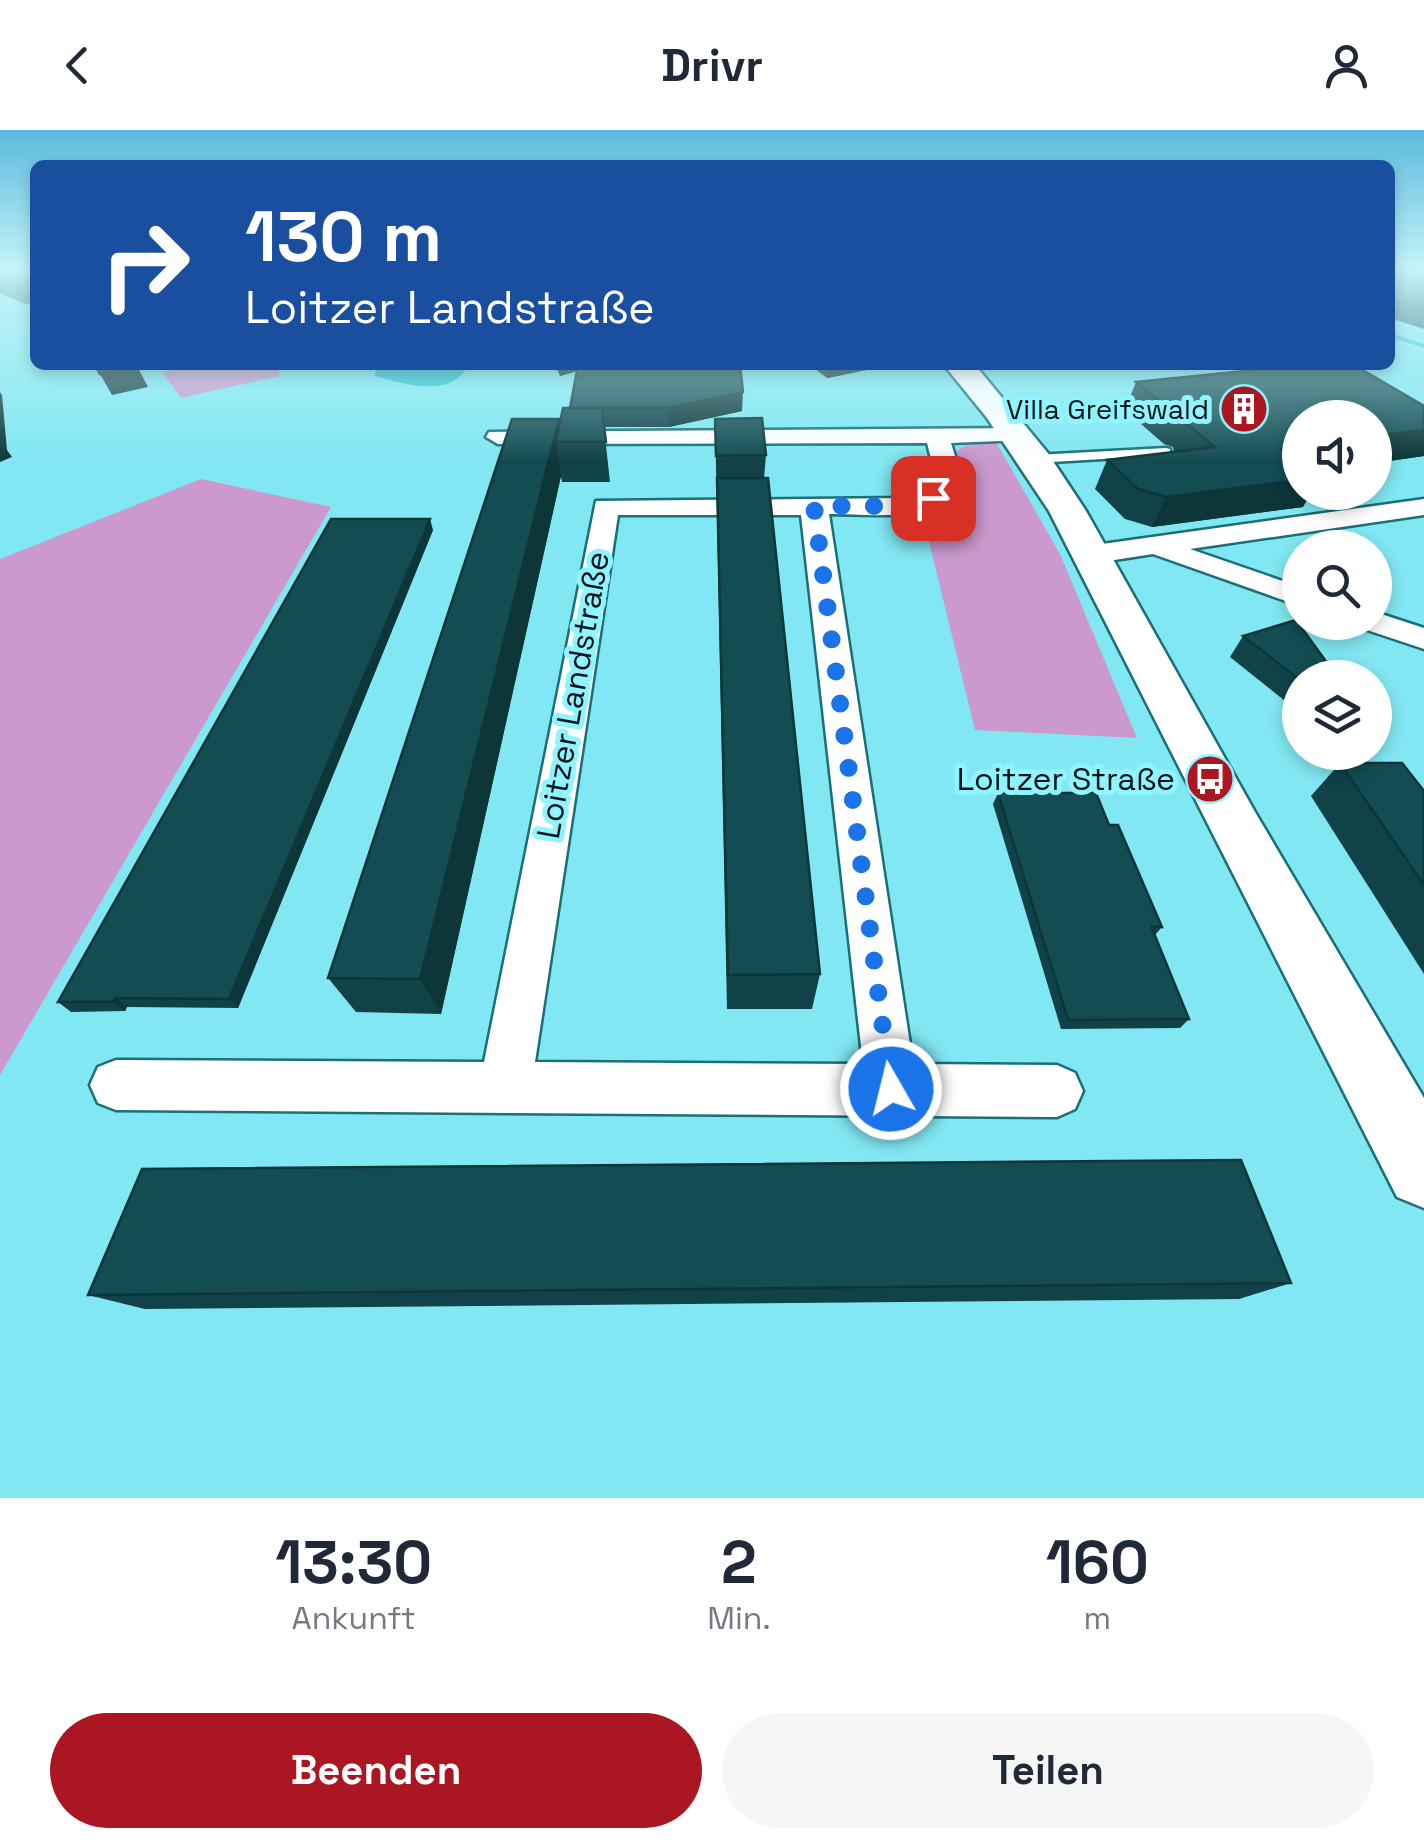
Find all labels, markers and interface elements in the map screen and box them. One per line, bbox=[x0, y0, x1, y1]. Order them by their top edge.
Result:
text: Drivr bbox=[661, 37, 763, 94]
icon: back bbox=[50, 38, 105, 93]
icon: person bbox=[1319, 38, 1374, 93]
text: 130 m bbox=[245, 192, 442, 281]
icon: right bbox=[80, 200, 210, 330]
text: Loitzer Landstraße bbox=[245, 279, 655, 336]
building icon: Villa Greifswald bbox=[1218, 383, 1270, 435]
place label: Villa Greifswald bbox=[1006, 391, 1209, 427]
map controls bbox=[1282, 400, 1392, 770]
button: sound bbox=[1282, 400, 1392, 510]
pin bbox=[891, 456, 976, 541]
icon: arrive bbox=[906, 471, 961, 526]
button: search bbox=[1282, 530, 1392, 640]
street label: Loitzer Landstraße bbox=[528, 548, 618, 842]
button: layers bbox=[1282, 660, 1392, 770]
bus stop icon: Loitzer Straße bbox=[1184, 753, 1236, 805]
place label: Loitzer Straße bbox=[957, 759, 1175, 799]
position arrow bbox=[839, 1037, 943, 1141]
text: 13:30 bbox=[275, 1524, 432, 1601]
text: 2 bbox=[721, 1524, 757, 1601]
text: 160 bbox=[1046, 1524, 1149, 1601]
text: Ankunft bbox=[292, 1598, 416, 1638]
text: Min. bbox=[707, 1598, 770, 1638]
text: m bbox=[1083, 1598, 1111, 1638]
button: Beenden bbox=[50, 1713, 702, 1828]
button: Teilen bbox=[722, 1713, 1374, 1828]

